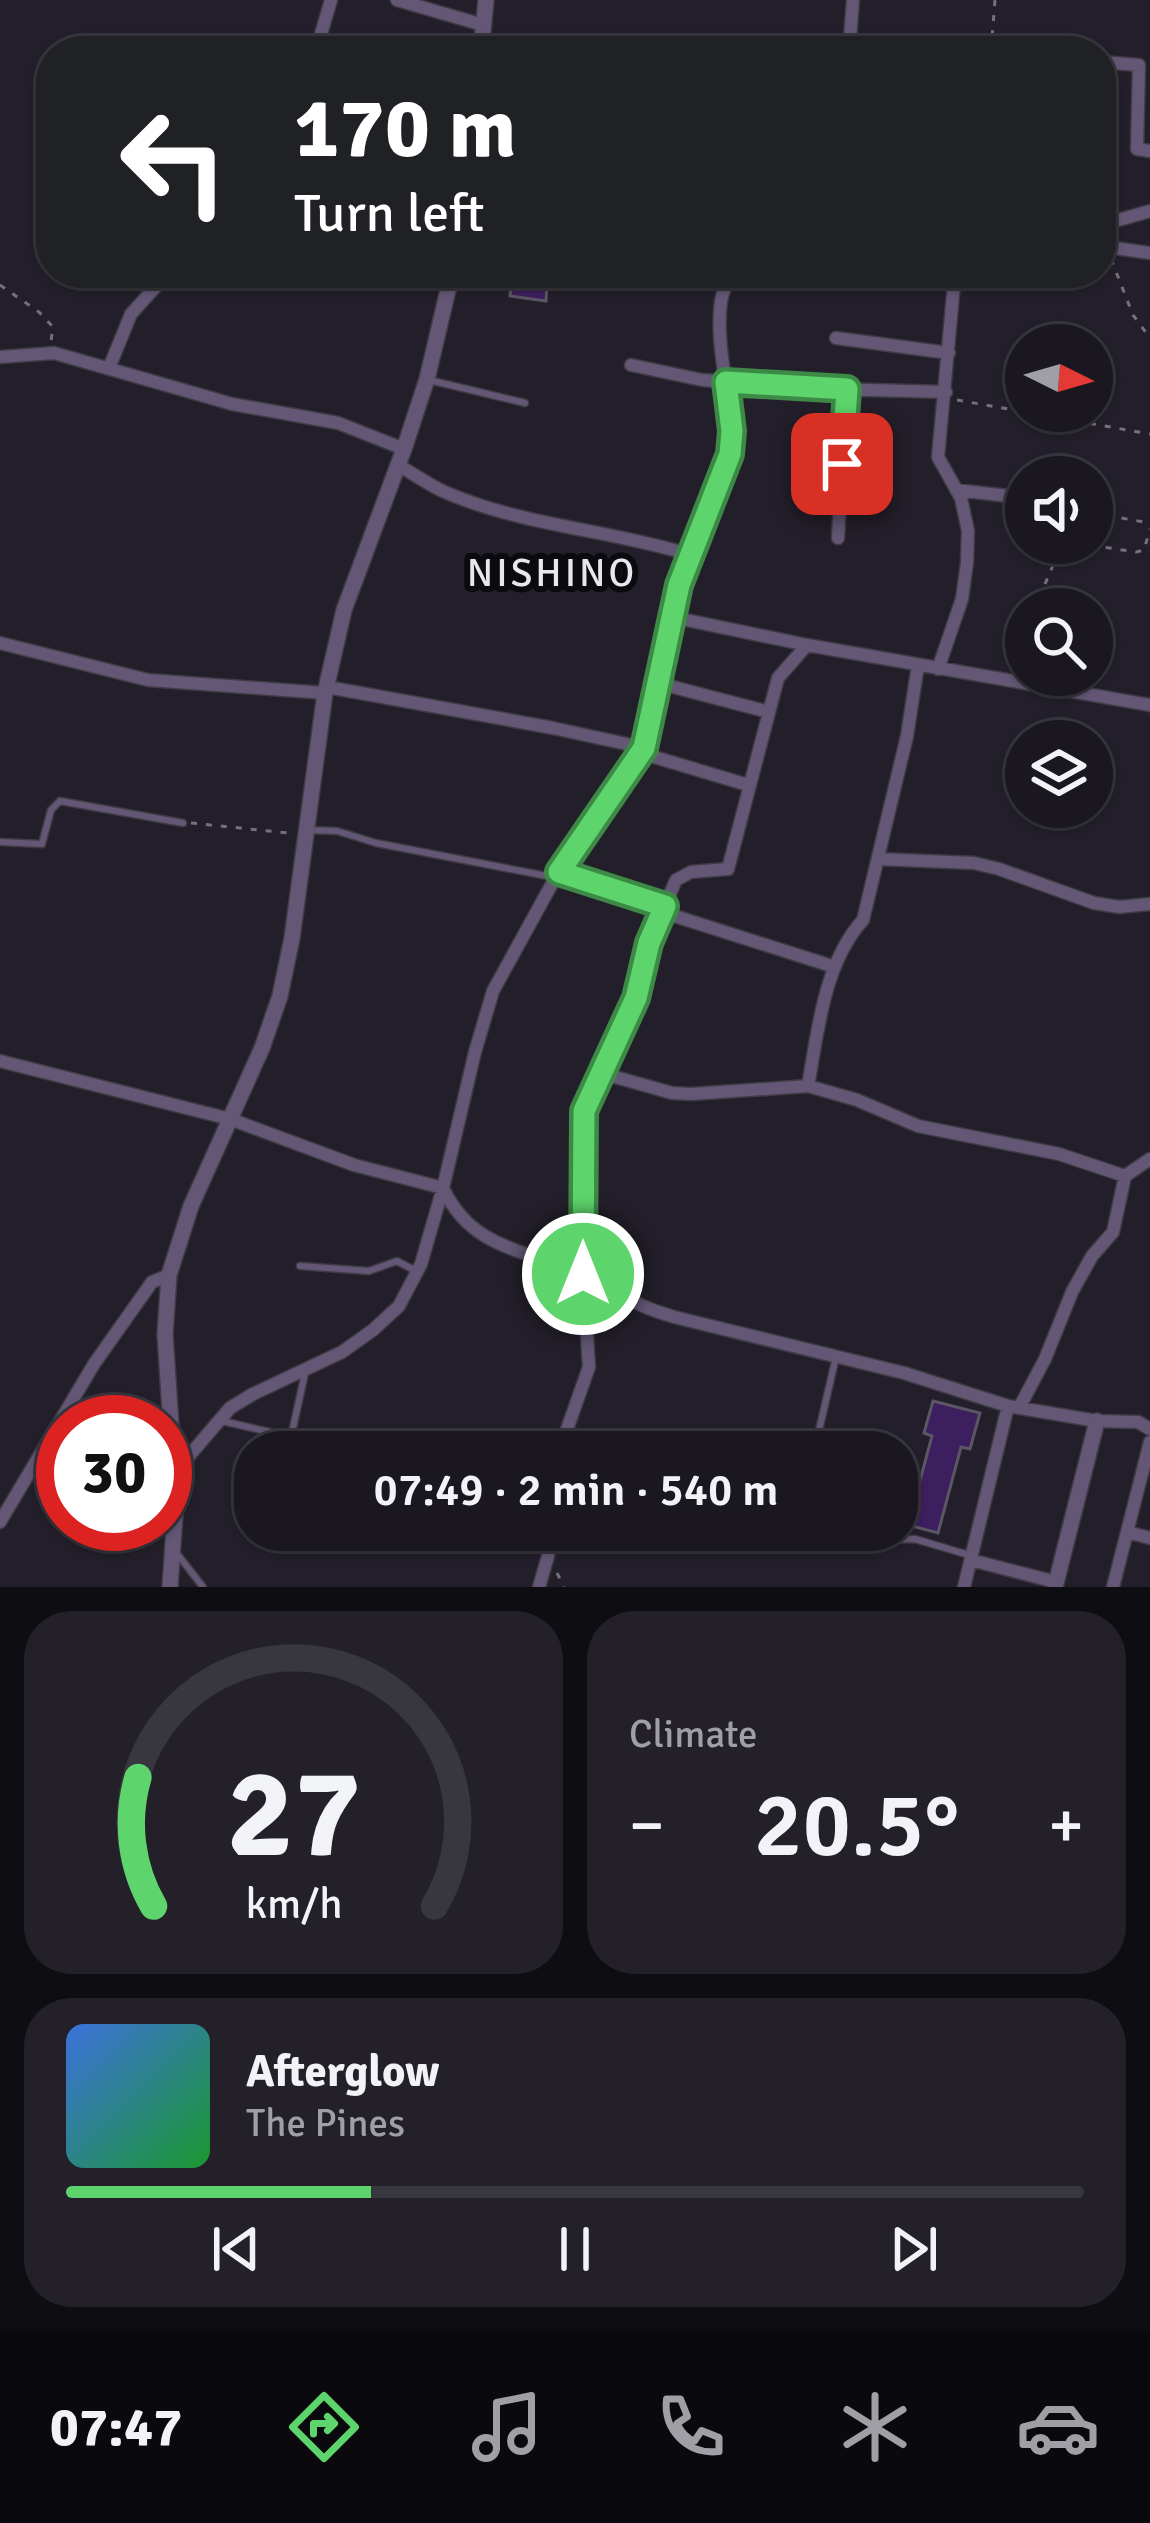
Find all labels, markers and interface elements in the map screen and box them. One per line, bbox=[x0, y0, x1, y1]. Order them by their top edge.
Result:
text: 170 m bbox=[294, 77, 516, 181]
icon: left bbox=[96, 84, 252, 240]
text: Turn left bbox=[294, 180, 484, 247]
north arrow bbox=[1005, 324, 1113, 432]
map controls bbox=[1005, 324, 1113, 828]
pin bbox=[791, 413, 893, 515]
icon: arrive bbox=[809, 431, 875, 497]
button: sound bbox=[1005, 456, 1113, 564]
district label: NISHINO bbox=[467, 549, 637, 597]
button: search bbox=[1005, 588, 1113, 696]
button: layers bbox=[1005, 720, 1113, 828]
position arrow bbox=[520, 1211, 646, 1337]
speed limit sign: 30 bbox=[36, 1395, 192, 1551]
text: 07:49 · 2 min · 540 m bbox=[374, 1463, 778, 1518]
text: Climate bbox=[629, 1710, 758, 1758]
text: 27 bbox=[226, 1738, 361, 1891]
text: 20.5° bbox=[754, 1770, 959, 1881]
text: − bbox=[629, 1785, 665, 1866]
text: + bbox=[1048, 1785, 1084, 1866]
text: km/h bbox=[245, 1877, 342, 1930]
text: Afterglow bbox=[246, 2044, 439, 2099]
text: The Pines bbox=[246, 2099, 405, 2147]
icon: previous bbox=[203, 2216, 269, 2282]
icon: pause bbox=[542, 2216, 608, 2282]
icon: next bbox=[881, 2216, 947, 2282]
icon: directions bbox=[282, 2385, 366, 2469]
icon: music bbox=[465, 2385, 549, 2469]
icon: phone bbox=[649, 2385, 733, 2469]
icon: climate bbox=[833, 2385, 917, 2469]
icon: car bbox=[1016, 2385, 1100, 2469]
text: 07:47 bbox=[50, 2394, 182, 2461]

